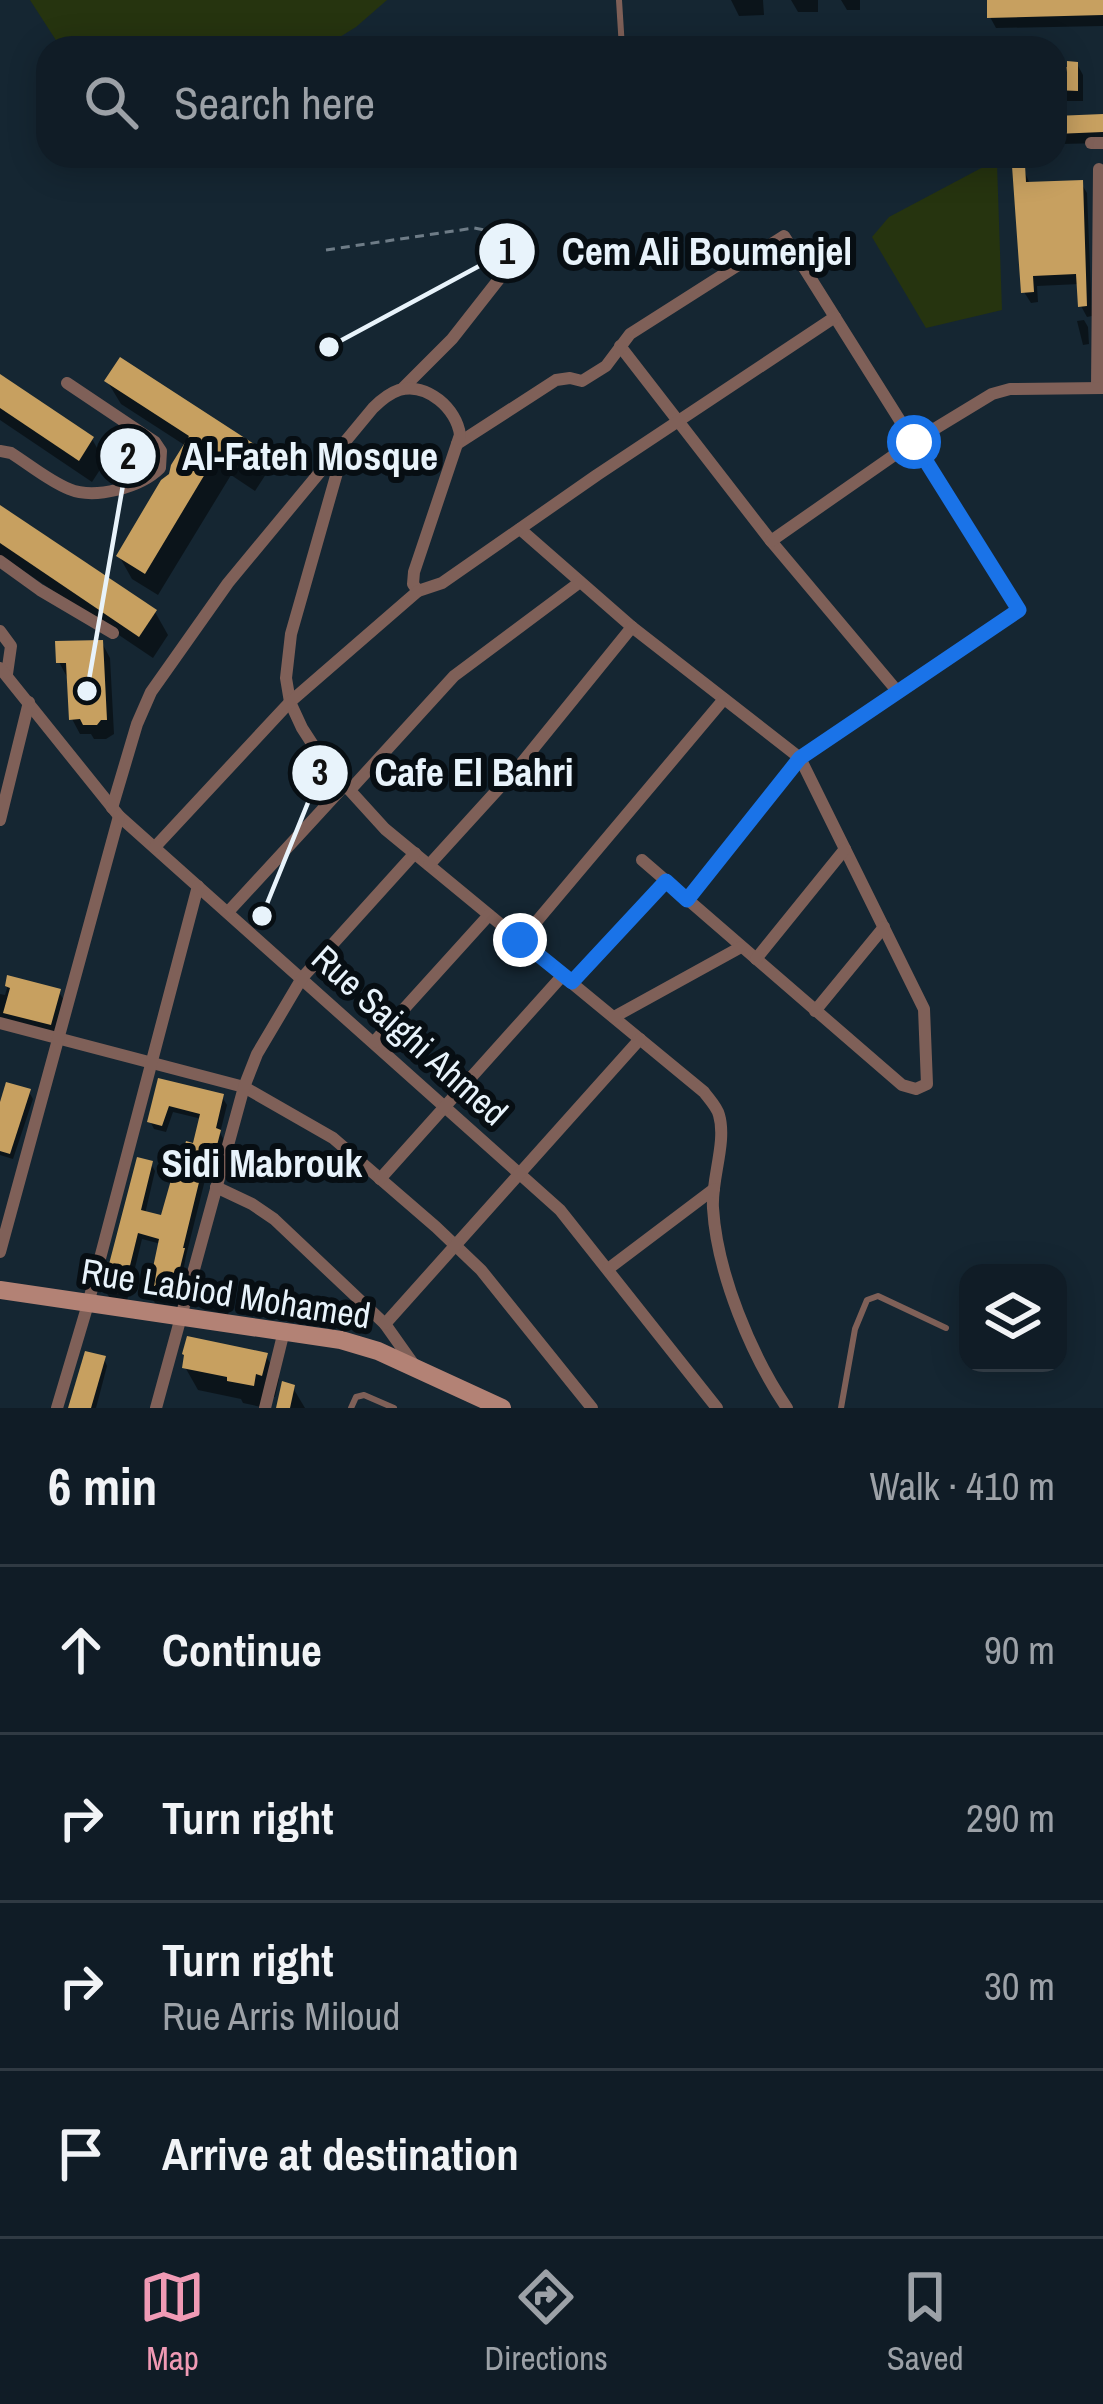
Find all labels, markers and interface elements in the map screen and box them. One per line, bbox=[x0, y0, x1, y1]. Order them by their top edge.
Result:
search box bbox=[36, 36, 1067, 168]
icon: search bbox=[78, 69, 144, 135]
text: Search here bbox=[174, 72, 375, 133]
callout: Cem Ali Boumenjel bbox=[477, 214, 877, 289]
text: Cem Ali Boumenjel bbox=[562, 225, 852, 277]
text: 1 bbox=[499, 227, 516, 275]
route start bbox=[887, 415, 941, 469]
callout: Al-Fateh Mosque bbox=[98, 419, 462, 494]
text: Al-Fateh Mosque bbox=[182, 430, 438, 482]
text: 2 bbox=[120, 432, 136, 480]
callout: Cafe El Bahri bbox=[290, 735, 597, 810]
text: Cafe El Bahri bbox=[374, 746, 574, 798]
text: 3 bbox=[312, 748, 328, 796]
route end bbox=[493, 913, 547, 967]
street label: Rue Saighi Ahmed bbox=[302, 934, 518, 1136]
district label: Sidi Mabrouk bbox=[162, 1137, 363, 1189]
street label: Rue Labiod Mohamed bbox=[78, 1246, 374, 1340]
map controls bbox=[959, 1264, 1067, 1372]
button: layers bbox=[959, 1264, 1067, 1372]
text: 6 min bbox=[48, 1452, 157, 1521]
text: Walk · 410 m bbox=[870, 1460, 1055, 1512]
icon: ahead bbox=[48, 1617, 114, 1683]
text: Continue bbox=[162, 1619, 322, 1680]
text: 90 m bbox=[984, 1624, 1055, 1676]
icon: right bbox=[48, 1785, 114, 1851]
text: Turn right bbox=[162, 1787, 334, 1848]
text: 290 m bbox=[966, 1792, 1055, 1844]
text: Turn right bbox=[162, 1929, 334, 1990]
icon: right bbox=[48, 1953, 114, 2019]
text: 30 m bbox=[984, 1960, 1055, 2012]
text: Rue Arris Miloud bbox=[162, 1990, 400, 2042]
icon: arrive bbox=[48, 2121, 114, 2187]
text: Arrive at destination bbox=[162, 2123, 519, 2184]
tab: Map bbox=[139, 2264, 205, 2380]
tab: Directions bbox=[484, 2264, 608, 2380]
tab: Saved bbox=[887, 2264, 963, 2380]

